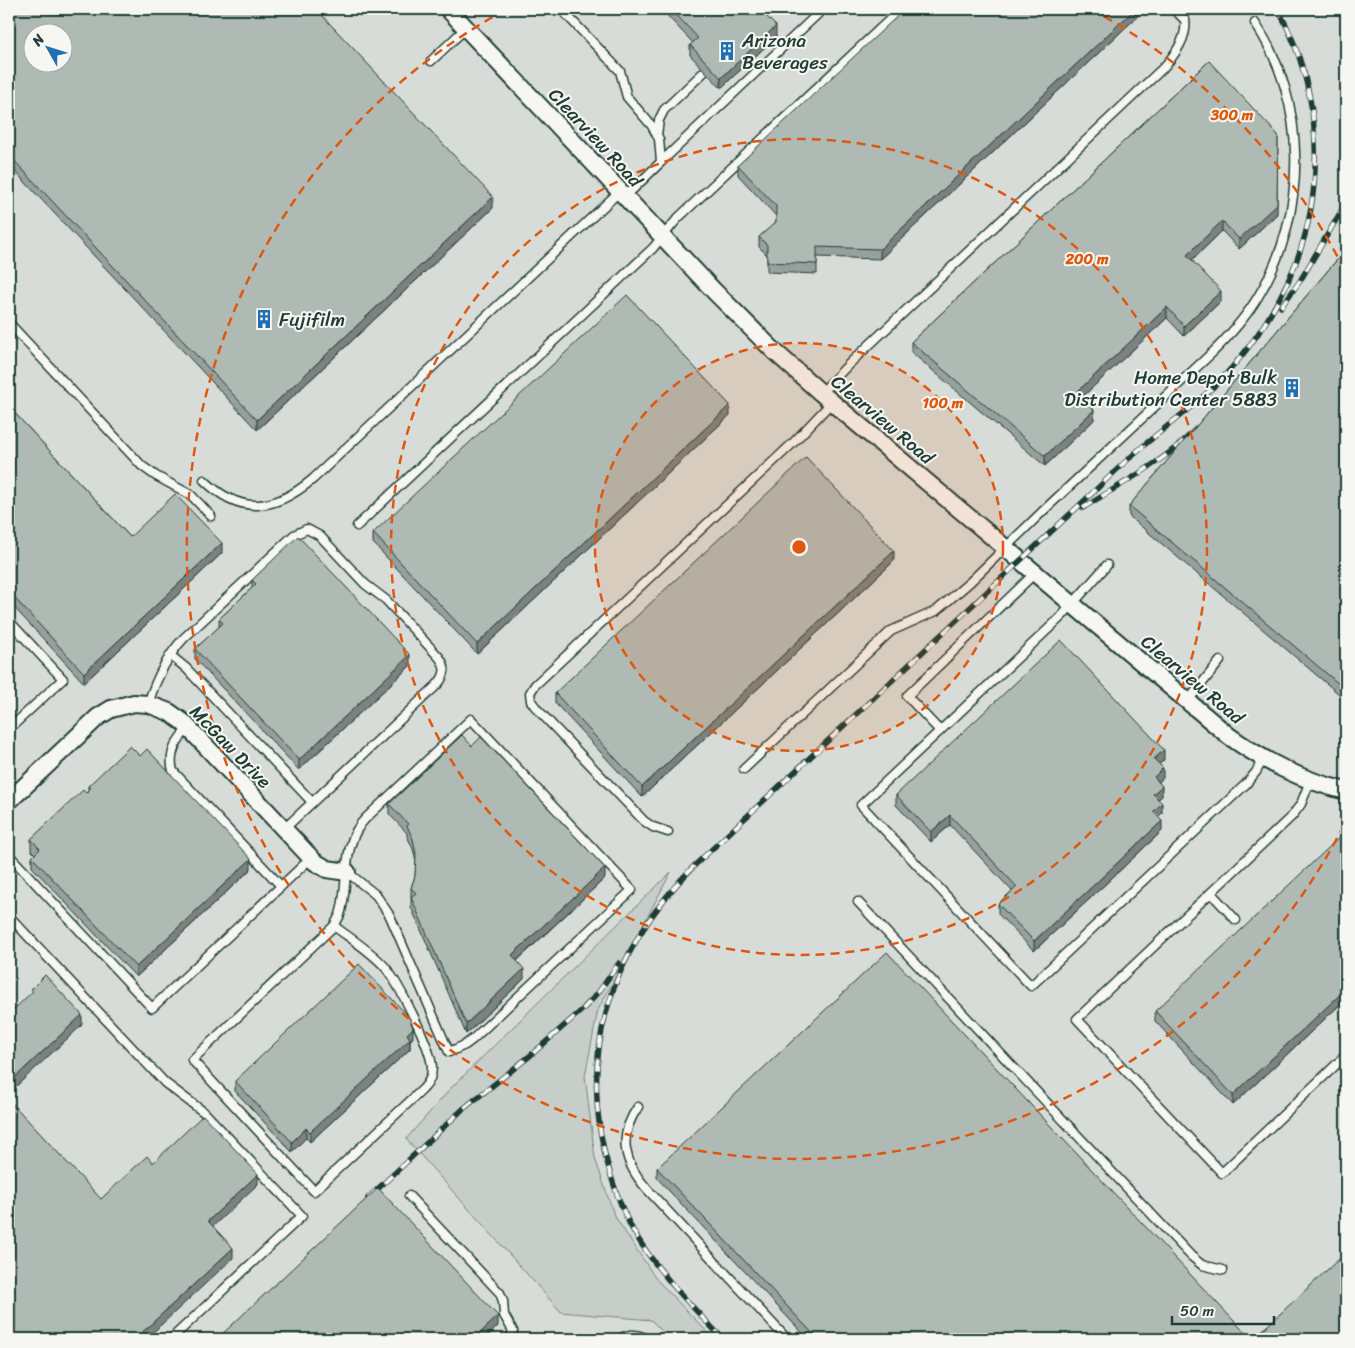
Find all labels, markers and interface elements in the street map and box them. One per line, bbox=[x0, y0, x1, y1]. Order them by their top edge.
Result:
north arrow bbox=[22, 22, 72, 72]
place label: Arizona Beverages bbox=[741, 24, 828, 79]
text: N bbox=[25, 28, 51, 53]
building icon: Arizona Beverages bbox=[716, 40, 738, 62]
street label: Clearview Road bbox=[540, 80, 652, 196]
text: 300 m bbox=[1210, 102, 1254, 128]
text: 200 m bbox=[1064, 246, 1109, 272]
place label: Fujifilm bbox=[279, 303, 345, 336]
building icon: Fujifilm bbox=[253, 308, 275, 330]
place label: Home Depot Bulk Distribution Center 5883 bbox=[1064, 361, 1278, 416]
street label: Clearview Road bbox=[823, 366, 943, 473]
building icon: Home Depot Bulk Distribution Center 5883 bbox=[1281, 377, 1303, 399]
text: 100 m bbox=[923, 390, 964, 416]
centre of rings bbox=[790, 538, 808, 556]
street label: Clearview Road bbox=[1133, 626, 1253, 733]
street label: McGaw Drive bbox=[182, 696, 280, 796]
scale bar bbox=[1172, 1293, 1275, 1325]
text: 50 m bbox=[1180, 1298, 1215, 1324]

